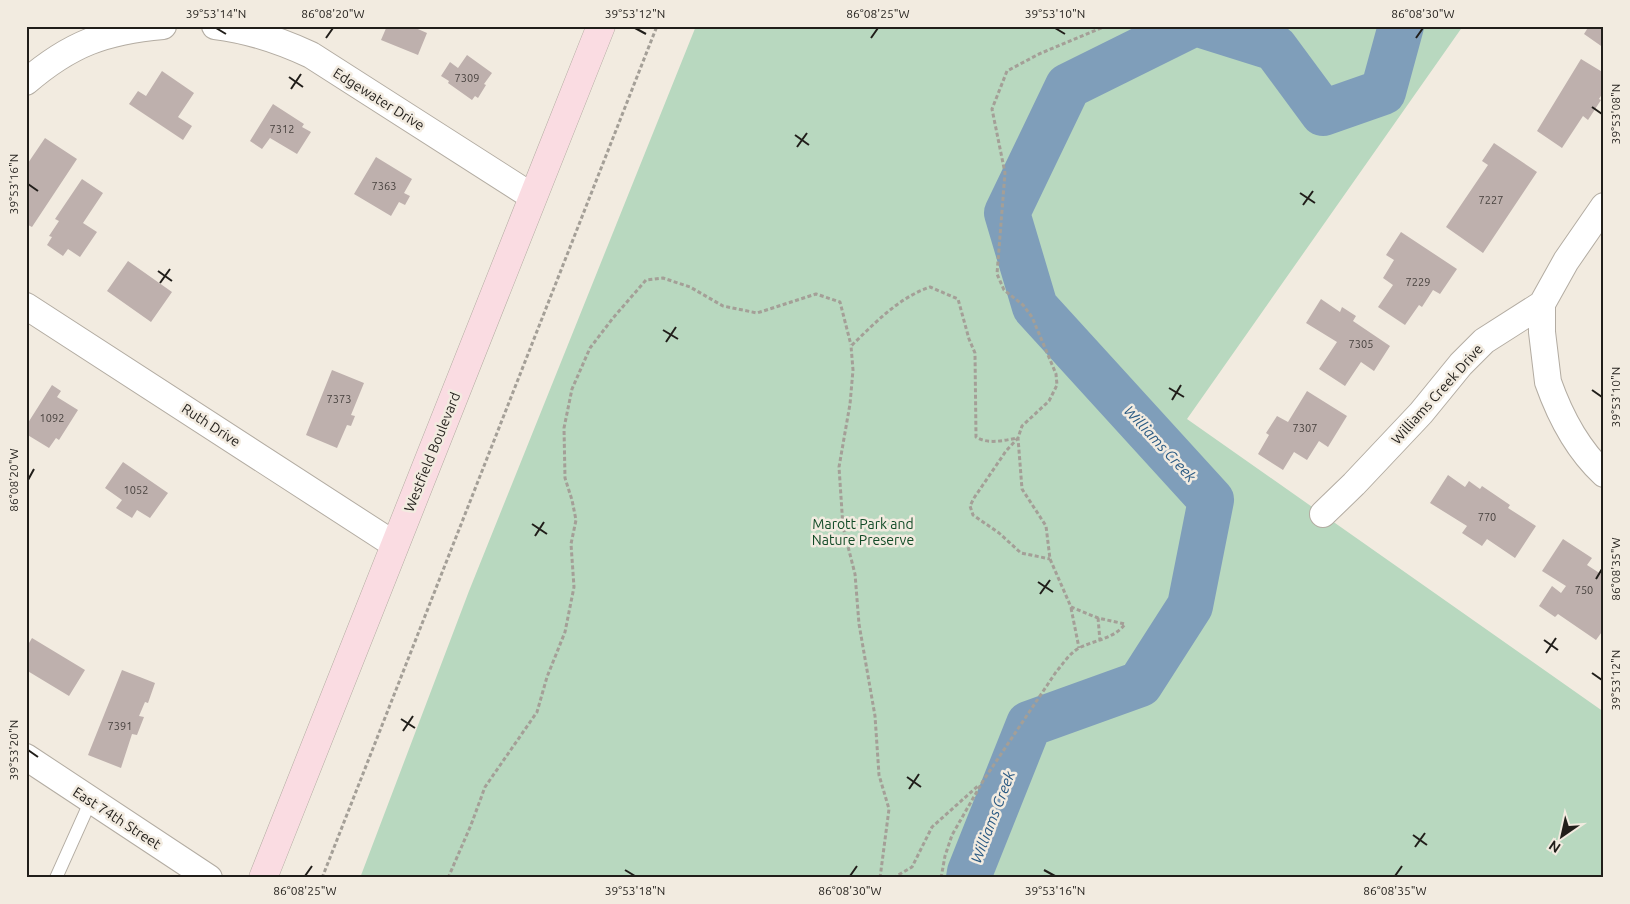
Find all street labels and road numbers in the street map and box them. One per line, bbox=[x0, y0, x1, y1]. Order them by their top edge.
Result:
street label: Edgewater Drive bbox=[330, 65, 428, 133]
street label: Williams Creek Drive bbox=[1388, 341, 1486, 447]
street label: Westfield Boulevard bbox=[401, 390, 463, 514]
street label: Ruth Drive bbox=[179, 400, 243, 450]
street label: East 74th Street bbox=[70, 784, 164, 853]

